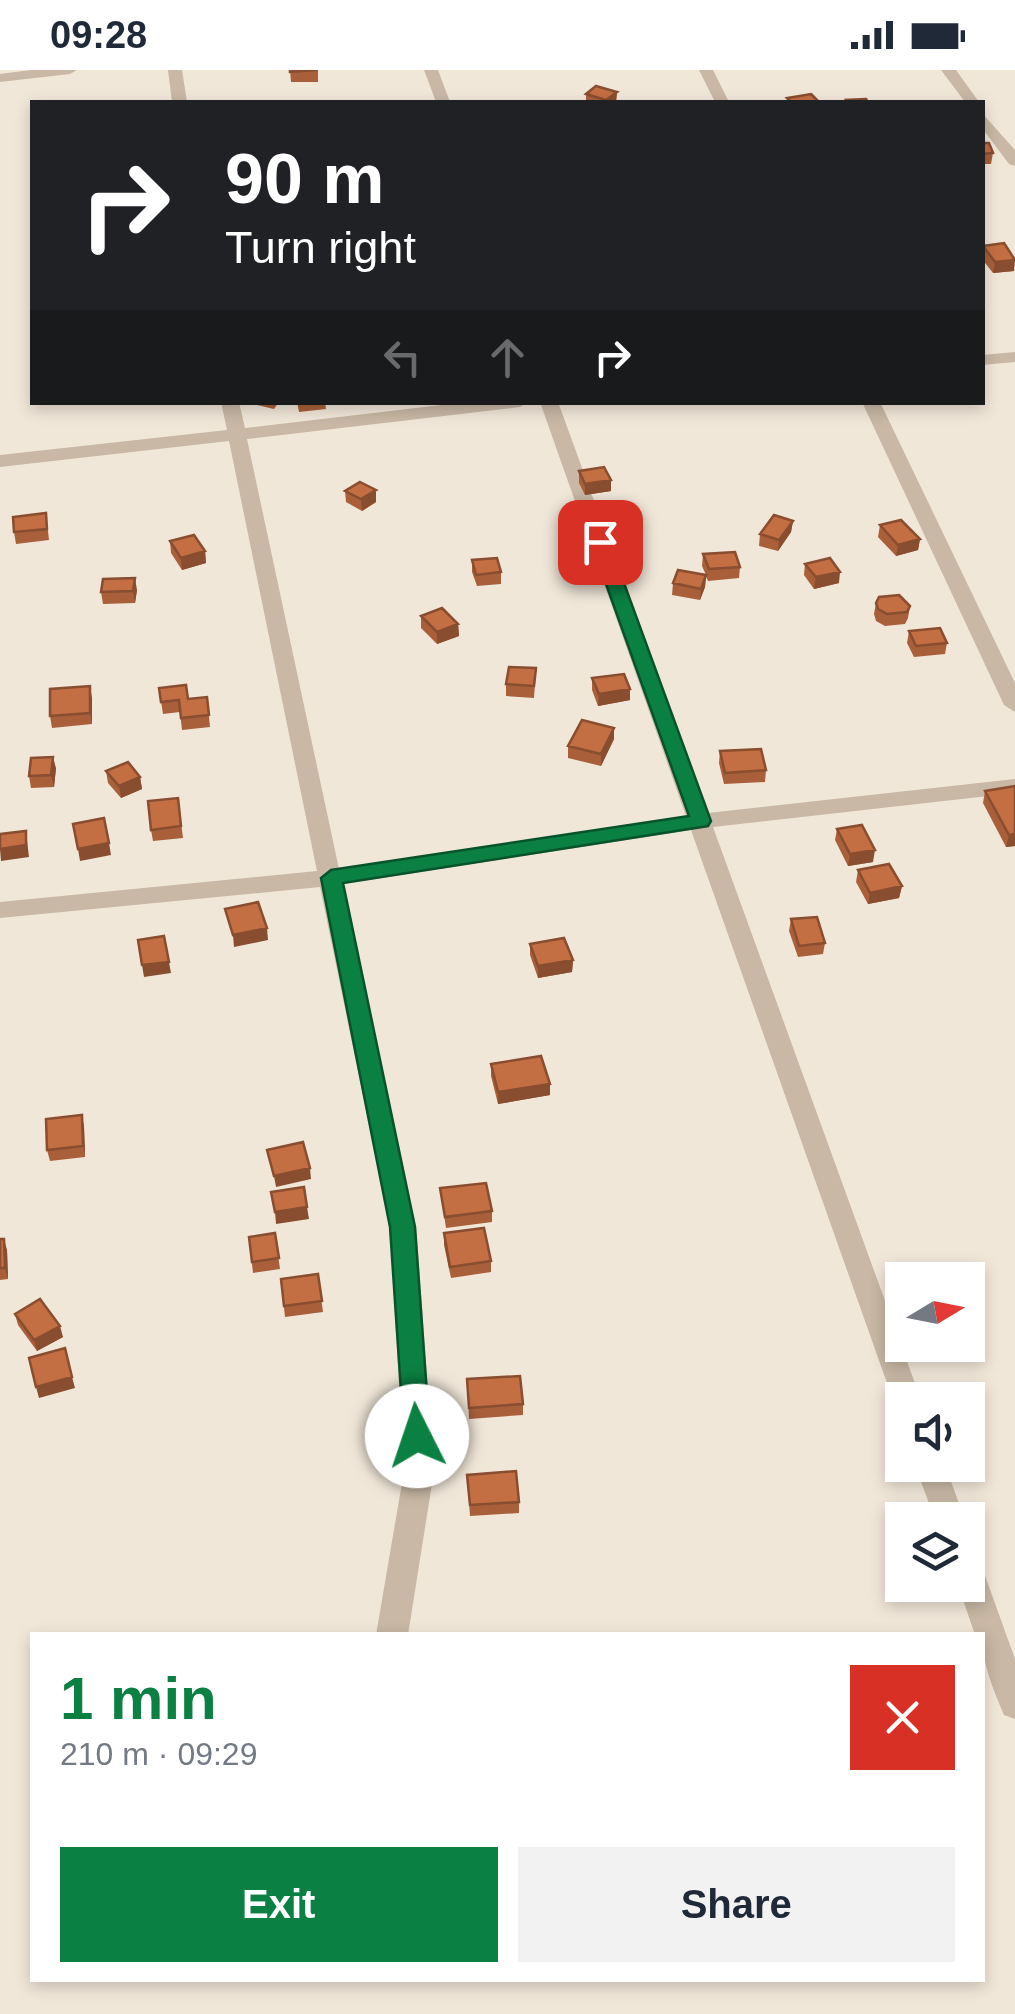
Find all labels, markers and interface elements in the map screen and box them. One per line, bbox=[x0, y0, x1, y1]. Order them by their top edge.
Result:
text: 09:28 bbox=[50, 14, 147, 56]
icon: right bbox=[60, 140, 190, 270]
text: 90 m bbox=[225, 140, 385, 218]
text: Turn right bbox=[225, 222, 416, 273]
icon: left bbox=[375, 330, 430, 385]
icon: ahead bbox=[480, 330, 535, 385]
icon: right bbox=[585, 330, 640, 385]
pin bbox=[558, 500, 643, 585]
icon: arrive bbox=[573, 515, 628, 570]
north arrow bbox=[885, 1262, 985, 1362]
map controls bbox=[885, 1262, 985, 1602]
button: sound bbox=[885, 1382, 985, 1482]
position arrow bbox=[365, 1384, 469, 1488]
button: layers bbox=[885, 1502, 985, 1602]
text: 1 min bbox=[60, 1665, 217, 1732]
button: close bbox=[850, 1665, 955, 1770]
text: 210 m · 09:29 bbox=[60, 1736, 257, 1772]
button: Exit bbox=[60, 1847, 498, 1962]
button: Share bbox=[518, 1847, 955, 1962]

